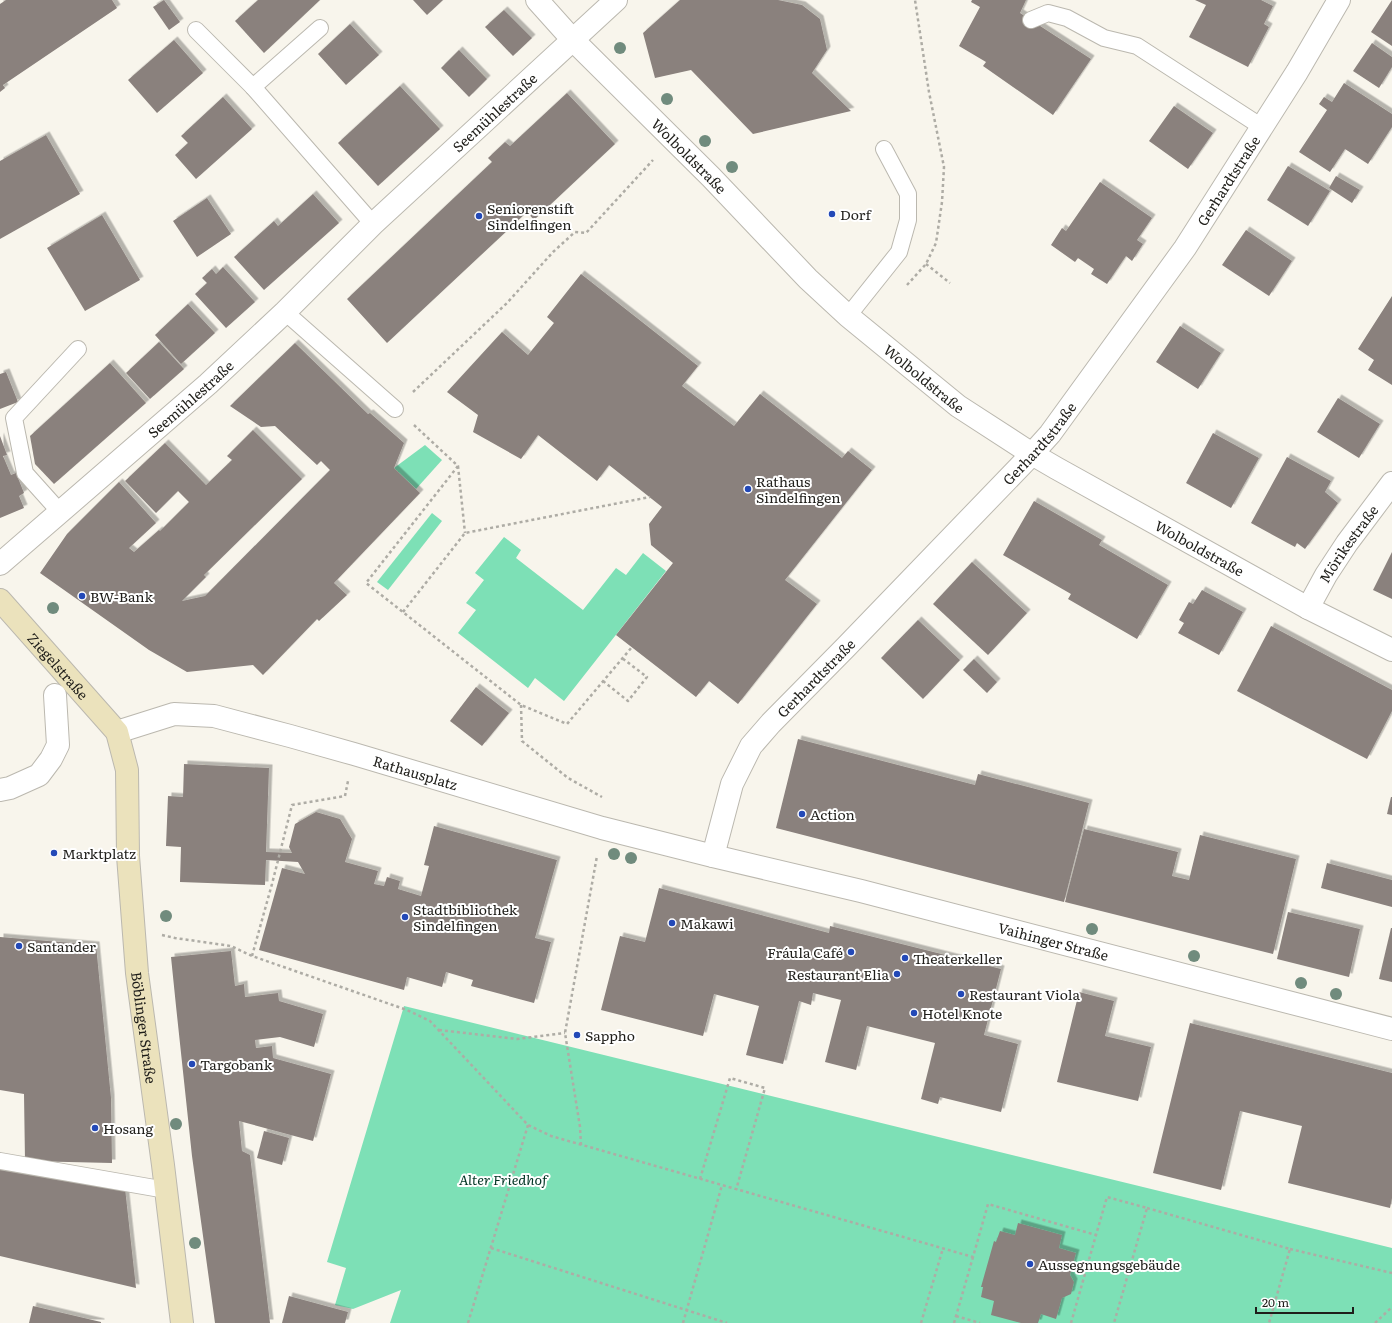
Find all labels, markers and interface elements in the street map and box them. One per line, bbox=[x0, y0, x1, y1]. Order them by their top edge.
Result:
street label: Seemühlestraße bbox=[448, 68, 541, 156]
street label: Wolboldstraße bbox=[647, 114, 731, 198]
street label: Gerhardtstraße bbox=[1192, 131, 1264, 230]
place label: Seniorenstift Sindelfingen bbox=[487, 198, 575, 234]
place label: Dorf bbox=[840, 204, 872, 224]
marker: Dorf bbox=[827, 209, 837, 219]
marker: Seniorenstift Sindelfingen bbox=[474, 211, 484, 221]
street label: Wolboldstraße bbox=[880, 339, 968, 418]
street label: Seemühlestraße bbox=[143, 355, 238, 442]
street label: Gerhardtstraße bbox=[998, 398, 1080, 489]
place label: Rathaus Sindelfingen bbox=[756, 471, 840, 507]
marker: Rathaus Sindelfingen bbox=[743, 484, 753, 494]
street label: Mörikestraße bbox=[1314, 500, 1382, 586]
street label: Wolboldstraße bbox=[1152, 515, 1248, 581]
place label: BW-Bank bbox=[90, 586, 154, 606]
marker: BW-Bank bbox=[77, 591, 87, 601]
street label: Ziegelstraße bbox=[23, 628, 93, 704]
street label: Gerhardtstraße bbox=[772, 634, 859, 722]
street label: Rathausplatz bbox=[371, 750, 460, 794]
place label: Action bbox=[810, 804, 855, 824]
marker: Action bbox=[797, 809, 807, 819]
place label: Marktplatz bbox=[62, 843, 136, 863]
marker: Marktplatz bbox=[49, 848, 59, 858]
place label: Stadtbibliothek Sindelfingen bbox=[413, 899, 518, 935]
marker: Stadtbibliothek Sindelfingen bbox=[400, 912, 410, 922]
place label: Makawi bbox=[680, 913, 734, 933]
street label: Vaihinger Straße bbox=[996, 917, 1111, 965]
marker: Makawi bbox=[667, 918, 677, 928]
place label: Santander bbox=[27, 936, 96, 956]
marker: Santander bbox=[14, 941, 24, 951]
place label: Fráula Café bbox=[767, 942, 843, 962]
marker: Fráula Café bbox=[846, 947, 856, 957]
place label: Theaterkeller bbox=[913, 948, 1002, 968]
marker: Theaterkeller bbox=[900, 953, 910, 963]
place label: Restaurant Elia bbox=[787, 964, 889, 984]
marker: Restaurant Elia bbox=[892, 969, 902, 979]
street label: Böblinger Straße bbox=[127, 970, 162, 1085]
place label: Restaurant Viola bbox=[969, 984, 1080, 1004]
marker: Restaurant Viola bbox=[956, 989, 966, 999]
place label: Hotel Knote bbox=[922, 1003, 1002, 1023]
marker: Hotel Knote bbox=[909, 1008, 919, 1018]
place label: Sappho bbox=[585, 1025, 635, 1045]
marker: Sappho bbox=[572, 1030, 582, 1040]
place label: Targobank bbox=[200, 1054, 273, 1074]
marker: Targobank bbox=[187, 1059, 197, 1069]
place label: Hosang bbox=[103, 1118, 154, 1138]
marker: Hosang bbox=[90, 1123, 100, 1133]
park label: Alter Friedhof bbox=[459, 1169, 549, 1189]
place label: Aussegnungsgebäude bbox=[1038, 1254, 1180, 1274]
marker: Aussegnungsgebäude bbox=[1025, 1259, 1035, 1269]
scale bar bbox=[1256, 1289, 1353, 1315]
text: 20 m bbox=[1262, 1293, 1289, 1311]

